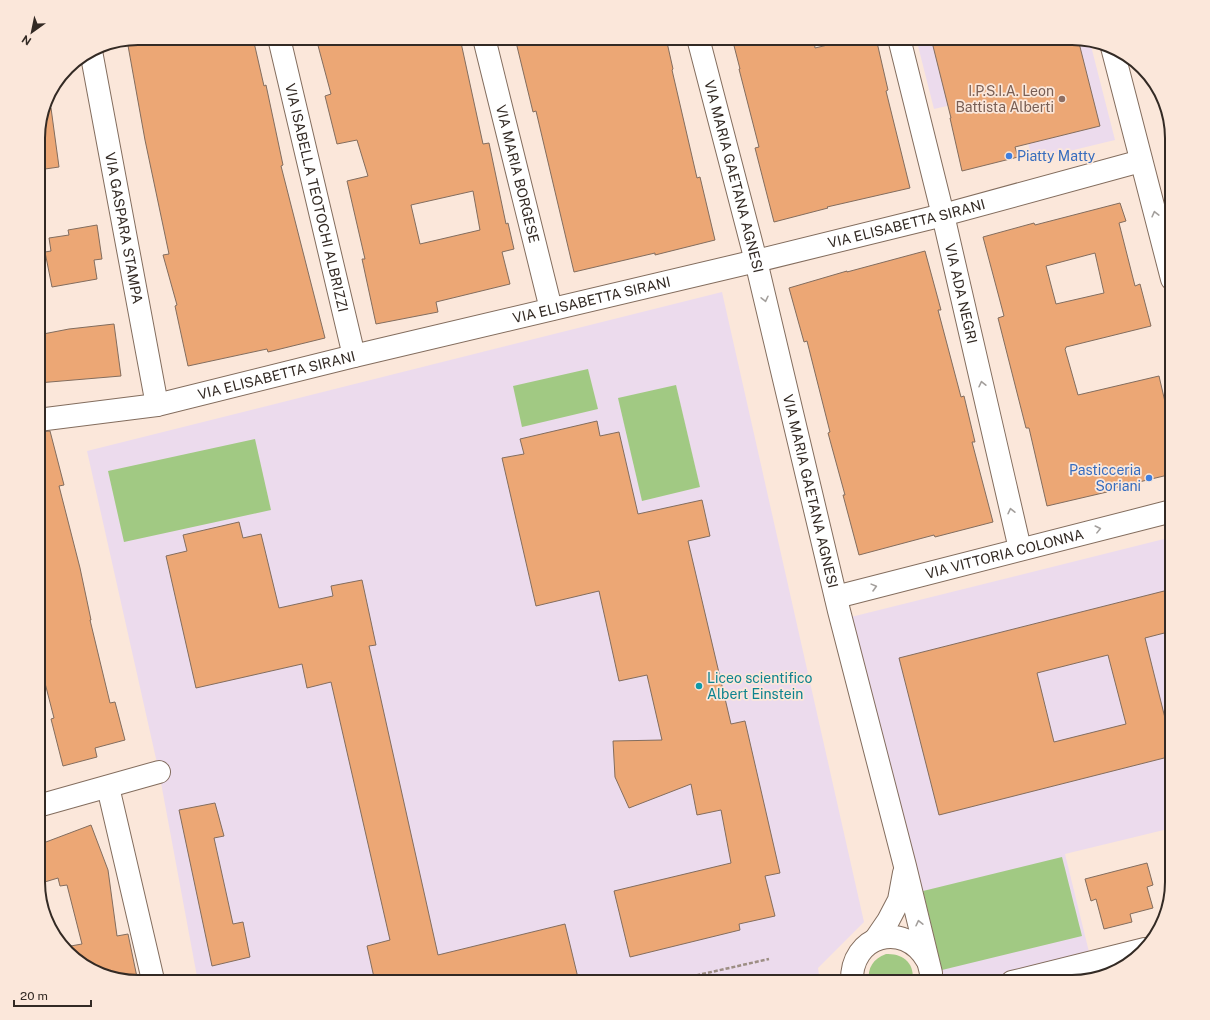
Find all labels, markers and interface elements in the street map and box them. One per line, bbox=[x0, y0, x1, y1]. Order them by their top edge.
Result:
north arrow bbox=[12, 12, 52, 52]
text: N bbox=[20, 33, 33, 48]
street label: VIA MARIA GAETANA AGNESI bbox=[701, 78, 767, 274]
street label: VIA ISABELLA TEOTOCHI ALBRIZZI bbox=[282, 82, 351, 314]
place label: I.P.S.I.A. Leon Battista Alberti bbox=[955, 83, 1054, 115]
marker: I.P.S.I.A. Leon Battista Alberti bbox=[1057, 94, 1067, 104]
street label: VIA MARIA BORGESE bbox=[493, 103, 542, 245]
place label: Piatty Matty bbox=[1017, 148, 1096, 164]
street label: VIA GASPARA STAMPA bbox=[102, 151, 146, 305]
marker: Piatty Matty bbox=[1004, 151, 1014, 161]
street label: VIA ELISABETTA SIRANI bbox=[826, 196, 987, 251]
one-way arrow bbox=[1151, 211, 1160, 218]
street label: VIA ADA NEGRI bbox=[942, 242, 980, 345]
street label: VIA ELISABETTA SIRANI bbox=[511, 274, 672, 326]
one-way arrow bbox=[761, 296, 769, 302]
street label: VIA ELISABETTA SIRANI bbox=[196, 348, 357, 403]
one-way arrow bbox=[978, 381, 986, 388]
street label: VIA MARIA GAETANA AGNESI bbox=[780, 393, 841, 590]
place label: Pasticceria Soriani bbox=[1069, 462, 1141, 494]
marker: Pasticceria Soriani bbox=[1144, 473, 1154, 483]
one-way arrow bbox=[1007, 508, 1016, 515]
street label: VIA VITTORIA COLONNA bbox=[924, 526, 1086, 582]
one-way arrow bbox=[1095, 526, 1101, 534]
one-way arrow bbox=[870, 583, 877, 592]
place label: Liceo scientifico Albert Einstein bbox=[707, 670, 813, 702]
marker: Liceo scientifico Albert Einstein bbox=[694, 681, 704, 691]
one-way arrow bbox=[915, 920, 924, 927]
scale bar bbox=[14, 982, 91, 1008]
text: 20 m bbox=[20, 989, 48, 1003]

